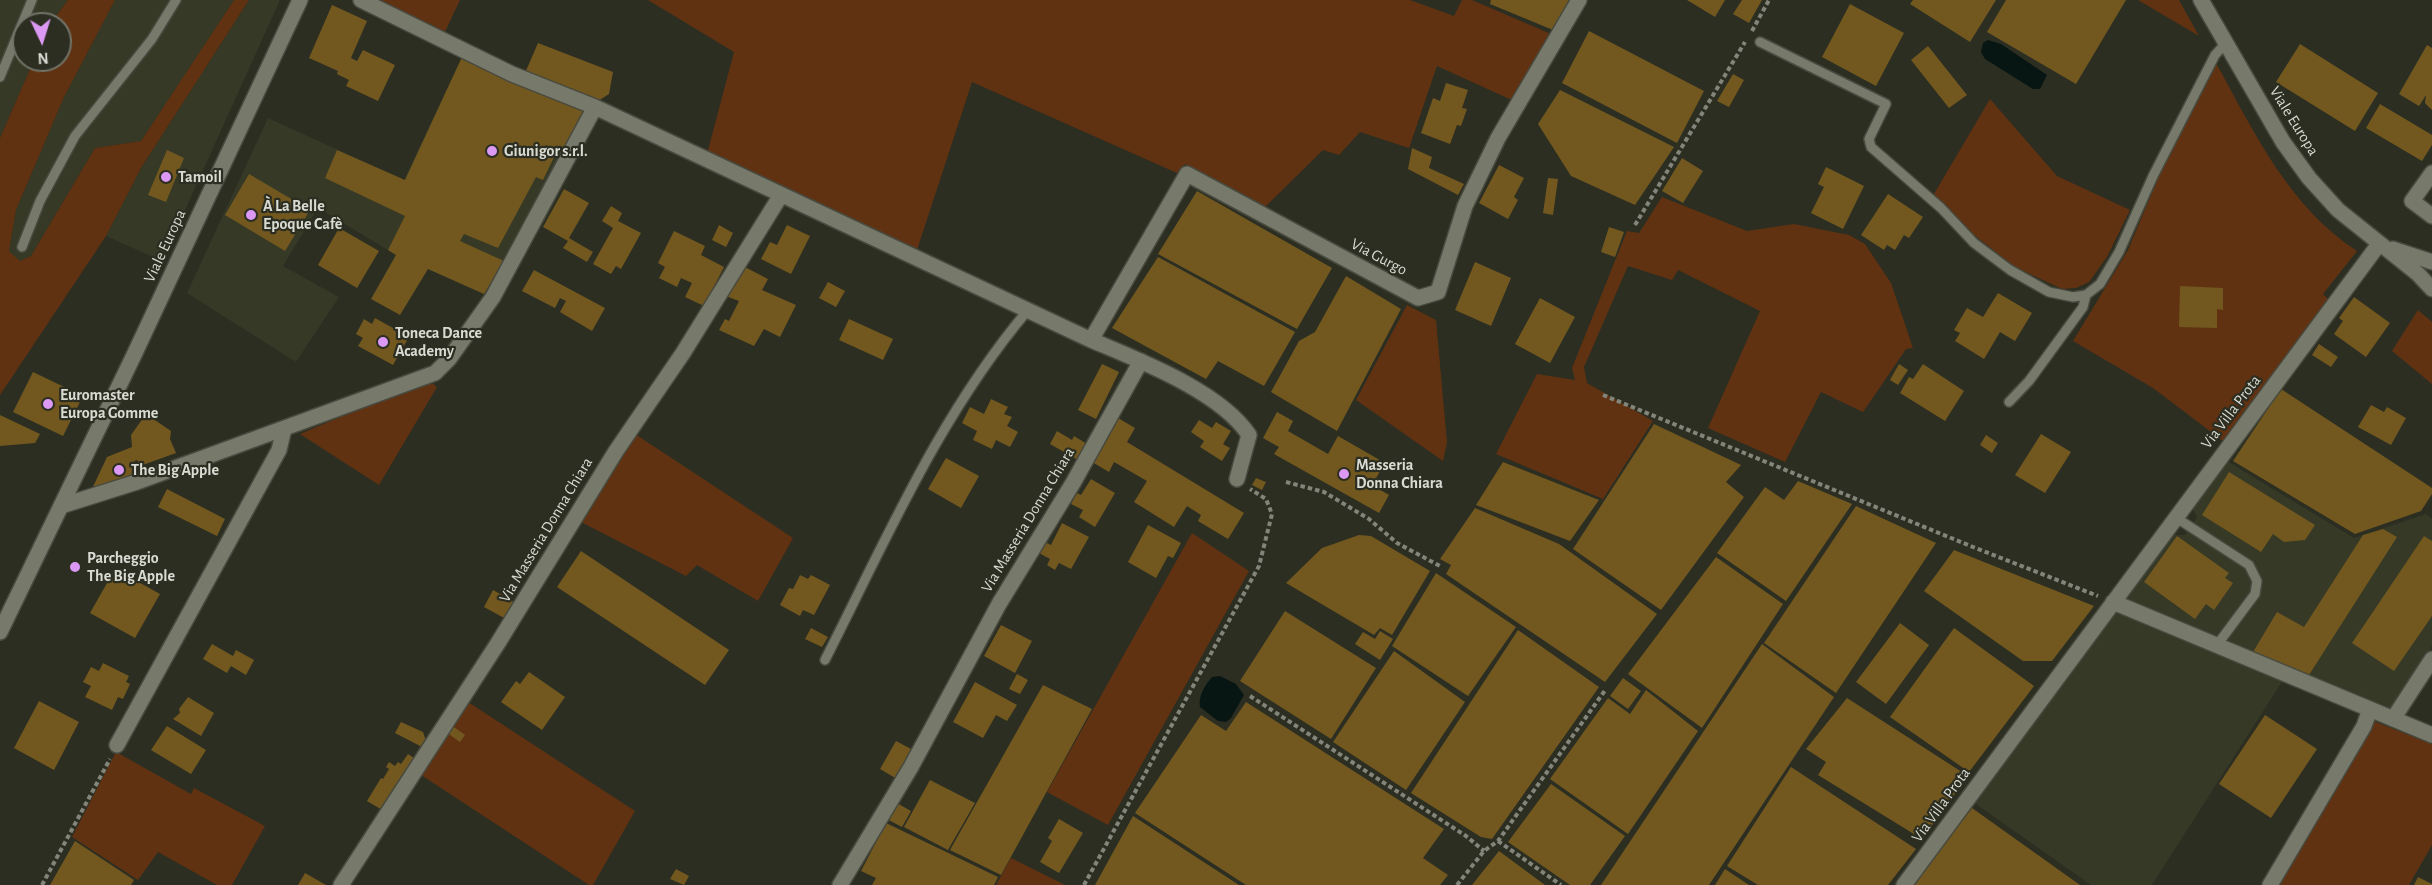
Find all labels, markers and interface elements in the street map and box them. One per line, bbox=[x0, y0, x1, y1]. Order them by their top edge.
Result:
north arrow bbox=[12, 12, 72, 72]
text: N bbox=[37, 50, 49, 66]
street label: Viale Europa bbox=[2265, 83, 2323, 159]
place label: Giunigor s.r.l. bbox=[504, 141, 588, 161]
marker: Giunigor s.r.l. bbox=[485, 144, 499, 158]
place label: Tamoil bbox=[178, 167, 222, 187]
marker: Tamoil bbox=[159, 170, 173, 184]
place label: À La Belle Epoque Cafè bbox=[263, 196, 342, 234]
street label: Viale Europa bbox=[140, 207, 190, 285]
marker: À La Belle Epoque Cafè bbox=[244, 208, 258, 222]
street label: Via Gurgo bbox=[1348, 234, 1410, 280]
place label: Toneca Dance Academy bbox=[395, 323, 482, 361]
marker: Toneca Dance Academy bbox=[376, 335, 390, 349]
street label: Via Villa Prota bbox=[2197, 371, 2265, 453]
place label: Euromaster Europa Gomme bbox=[60, 385, 158, 423]
marker: Euromaster Europa Gomme bbox=[41, 397, 55, 411]
street label: Via Masseria Donna Chiara bbox=[977, 444, 1079, 596]
street label: Via Masseria Donna Chiara bbox=[495, 454, 597, 606]
place label: Masseria Donna Chiara bbox=[1356, 455, 1443, 493]
place label: The Big Apple bbox=[131, 460, 219, 480]
marker: The Big Apple bbox=[112, 463, 126, 477]
marker: Masseria Donna Chiara bbox=[1337, 467, 1351, 481]
place label: Parcheggio The Big Apple bbox=[87, 548, 175, 586]
marker: Parcheggio The Big Apple bbox=[68, 560, 82, 574]
street label: Via Villa Prota bbox=[1908, 764, 1974, 846]

